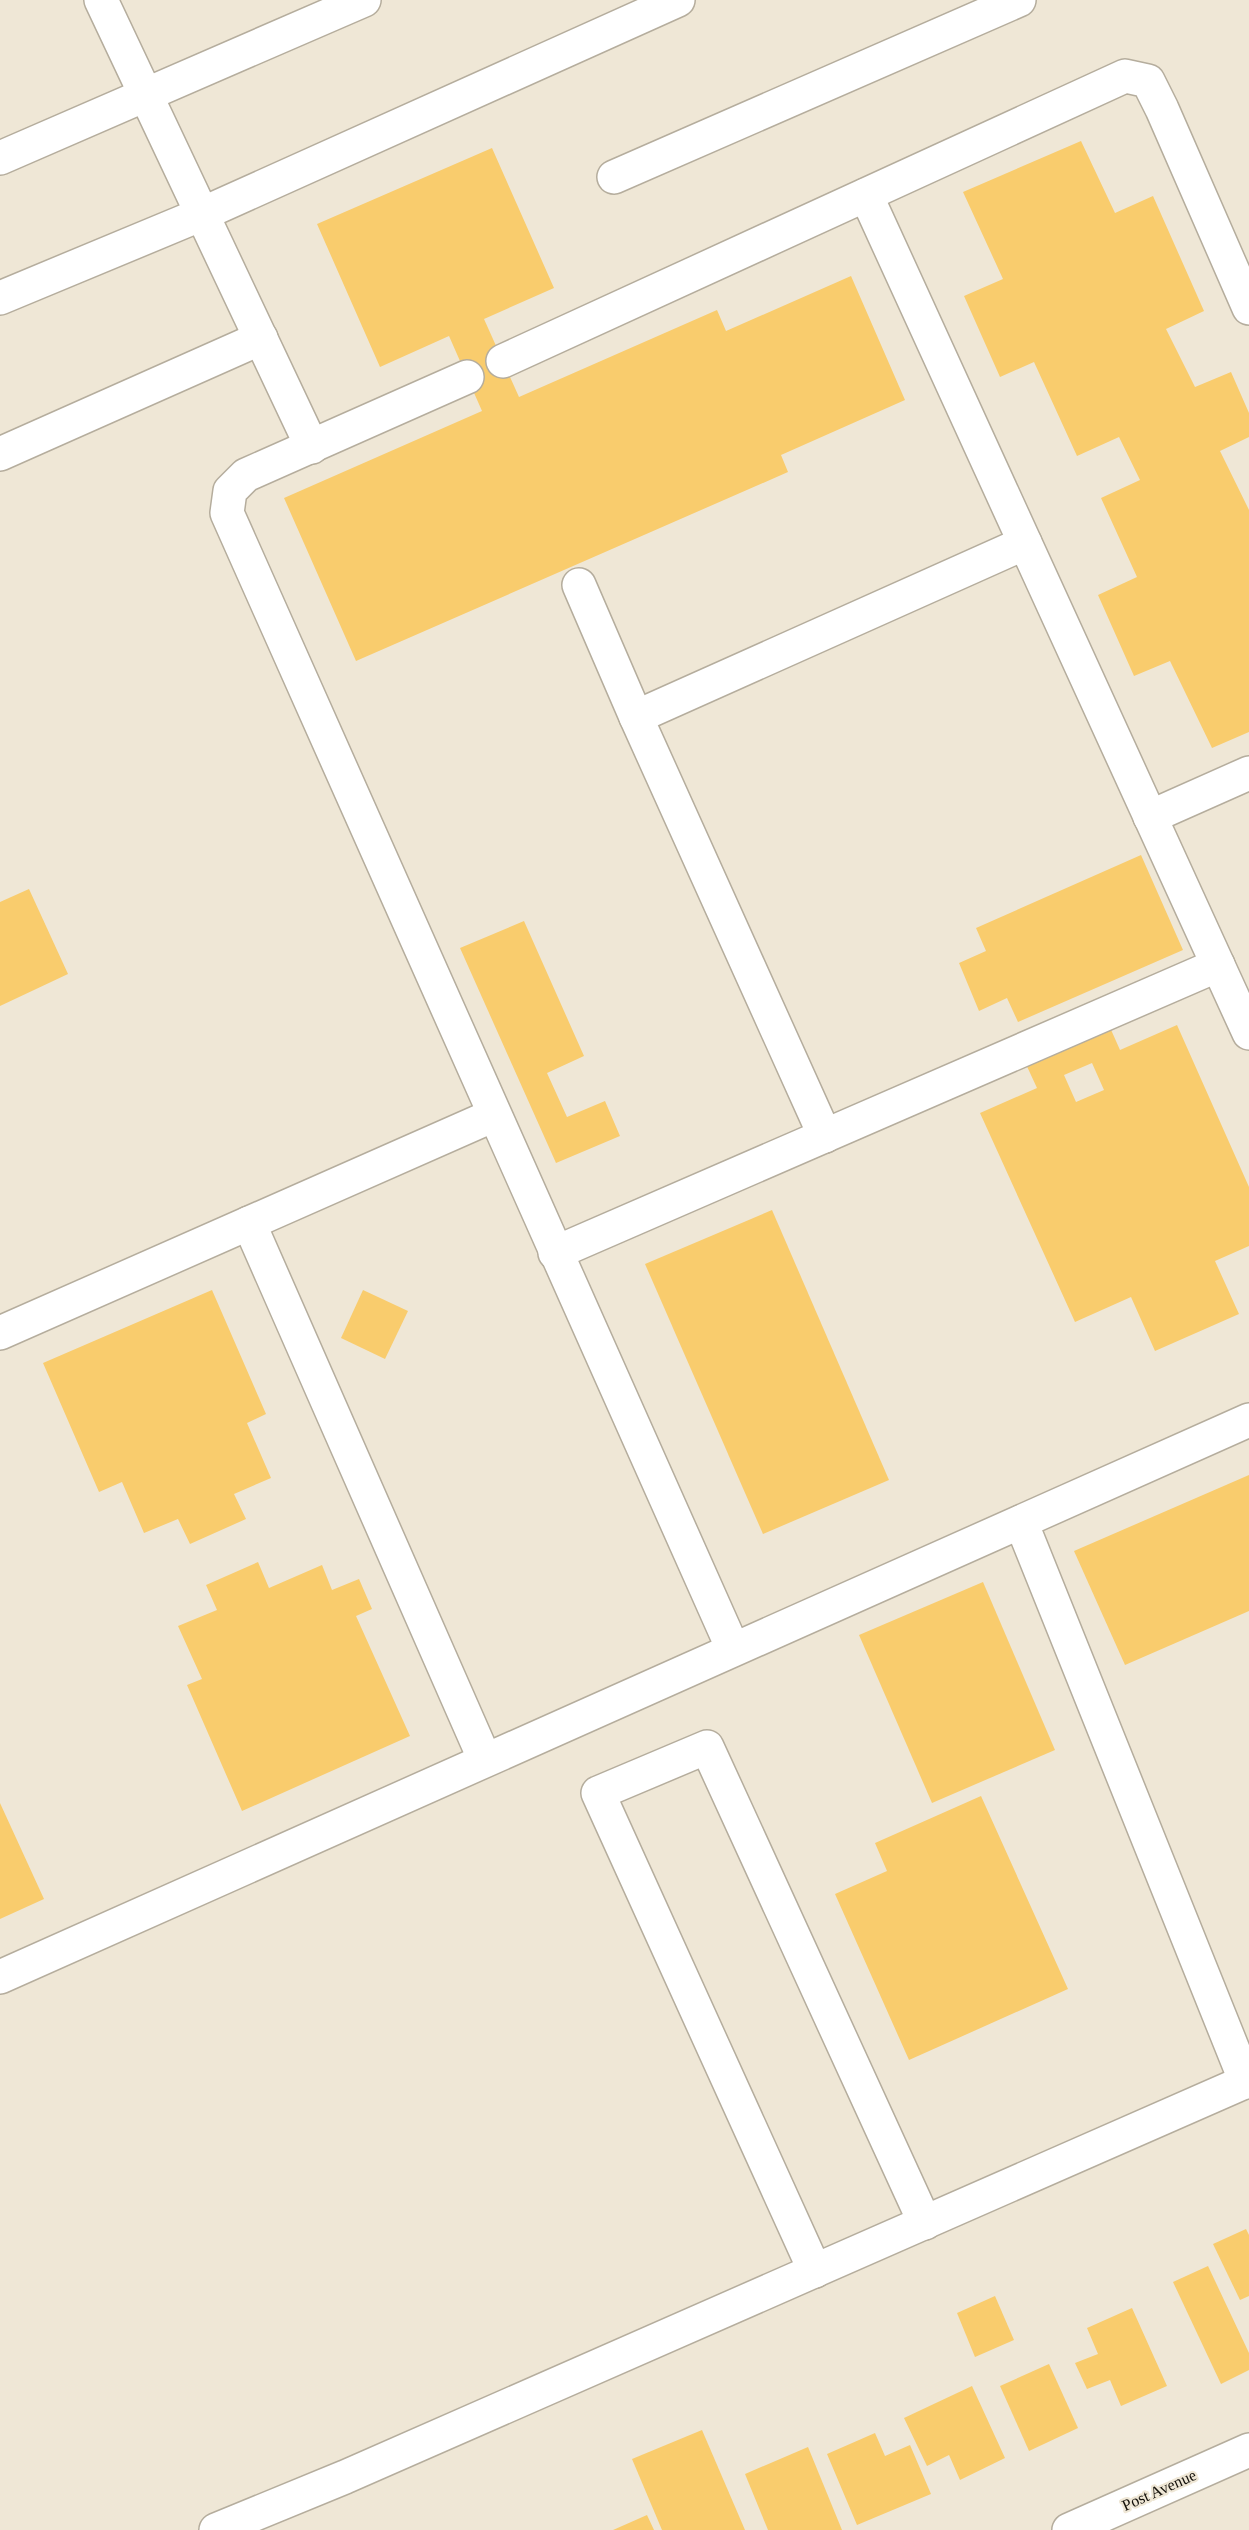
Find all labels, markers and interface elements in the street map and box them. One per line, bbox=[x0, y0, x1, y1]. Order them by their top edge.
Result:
street label: Post Avenue bbox=[1119, 2466, 1199, 2514]

